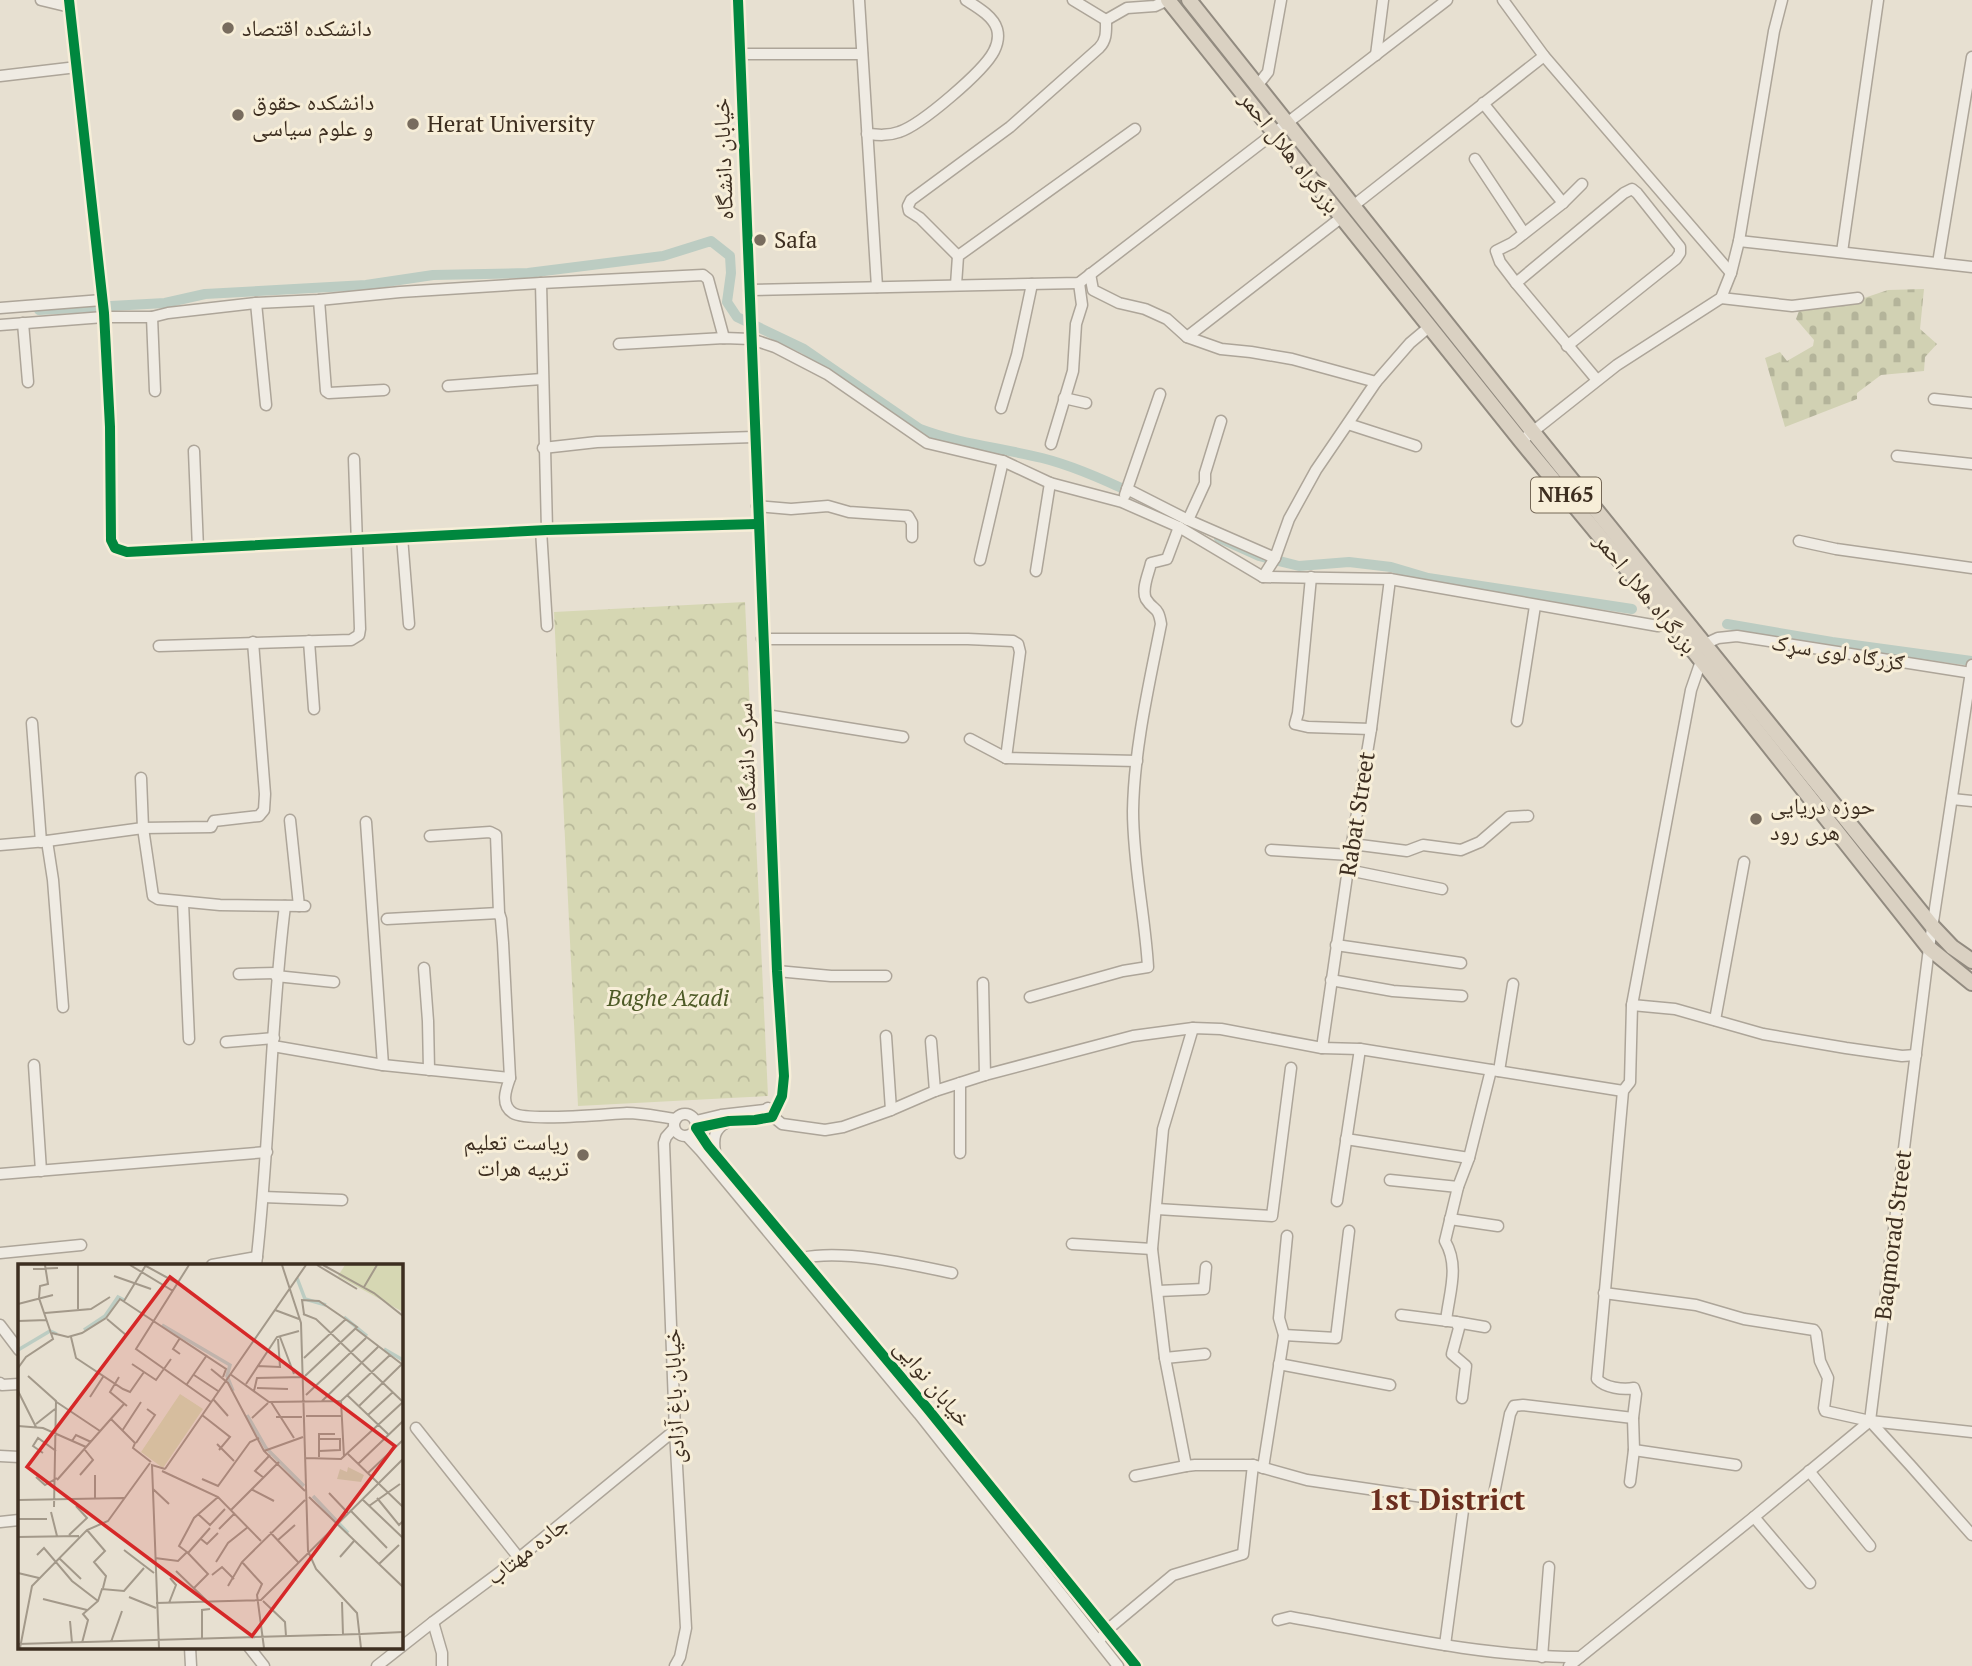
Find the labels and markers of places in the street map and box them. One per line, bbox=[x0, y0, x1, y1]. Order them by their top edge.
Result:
place label: دانشکده اقتصاد bbox=[242, 12, 372, 43]
marker: دانشکده اقتصاد bbox=[220, 20, 236, 36]
place label: دانشکده حقوق و علوم سیاسی bbox=[252, 86, 374, 144]
marker: دانشکده حقوق و علوم سیاسی bbox=[230, 107, 246, 123]
place label: Herat University bbox=[427, 108, 595, 139]
marker: Herat University bbox=[405, 116, 421, 132]
place label: Safa bbox=[774, 224, 818, 255]
marker: Safa bbox=[752, 232, 768, 248]
place label: حوزه دریایی هری رود bbox=[1770, 790, 1875, 847]
marker: حوزه دریایی هری رود bbox=[1748, 811, 1764, 827]
place label: ریاست تعلیم تربیه هرات bbox=[463, 1126, 569, 1183]
marker: ریاست تعلیم تربیه هرات bbox=[575, 1147, 591, 1163]

